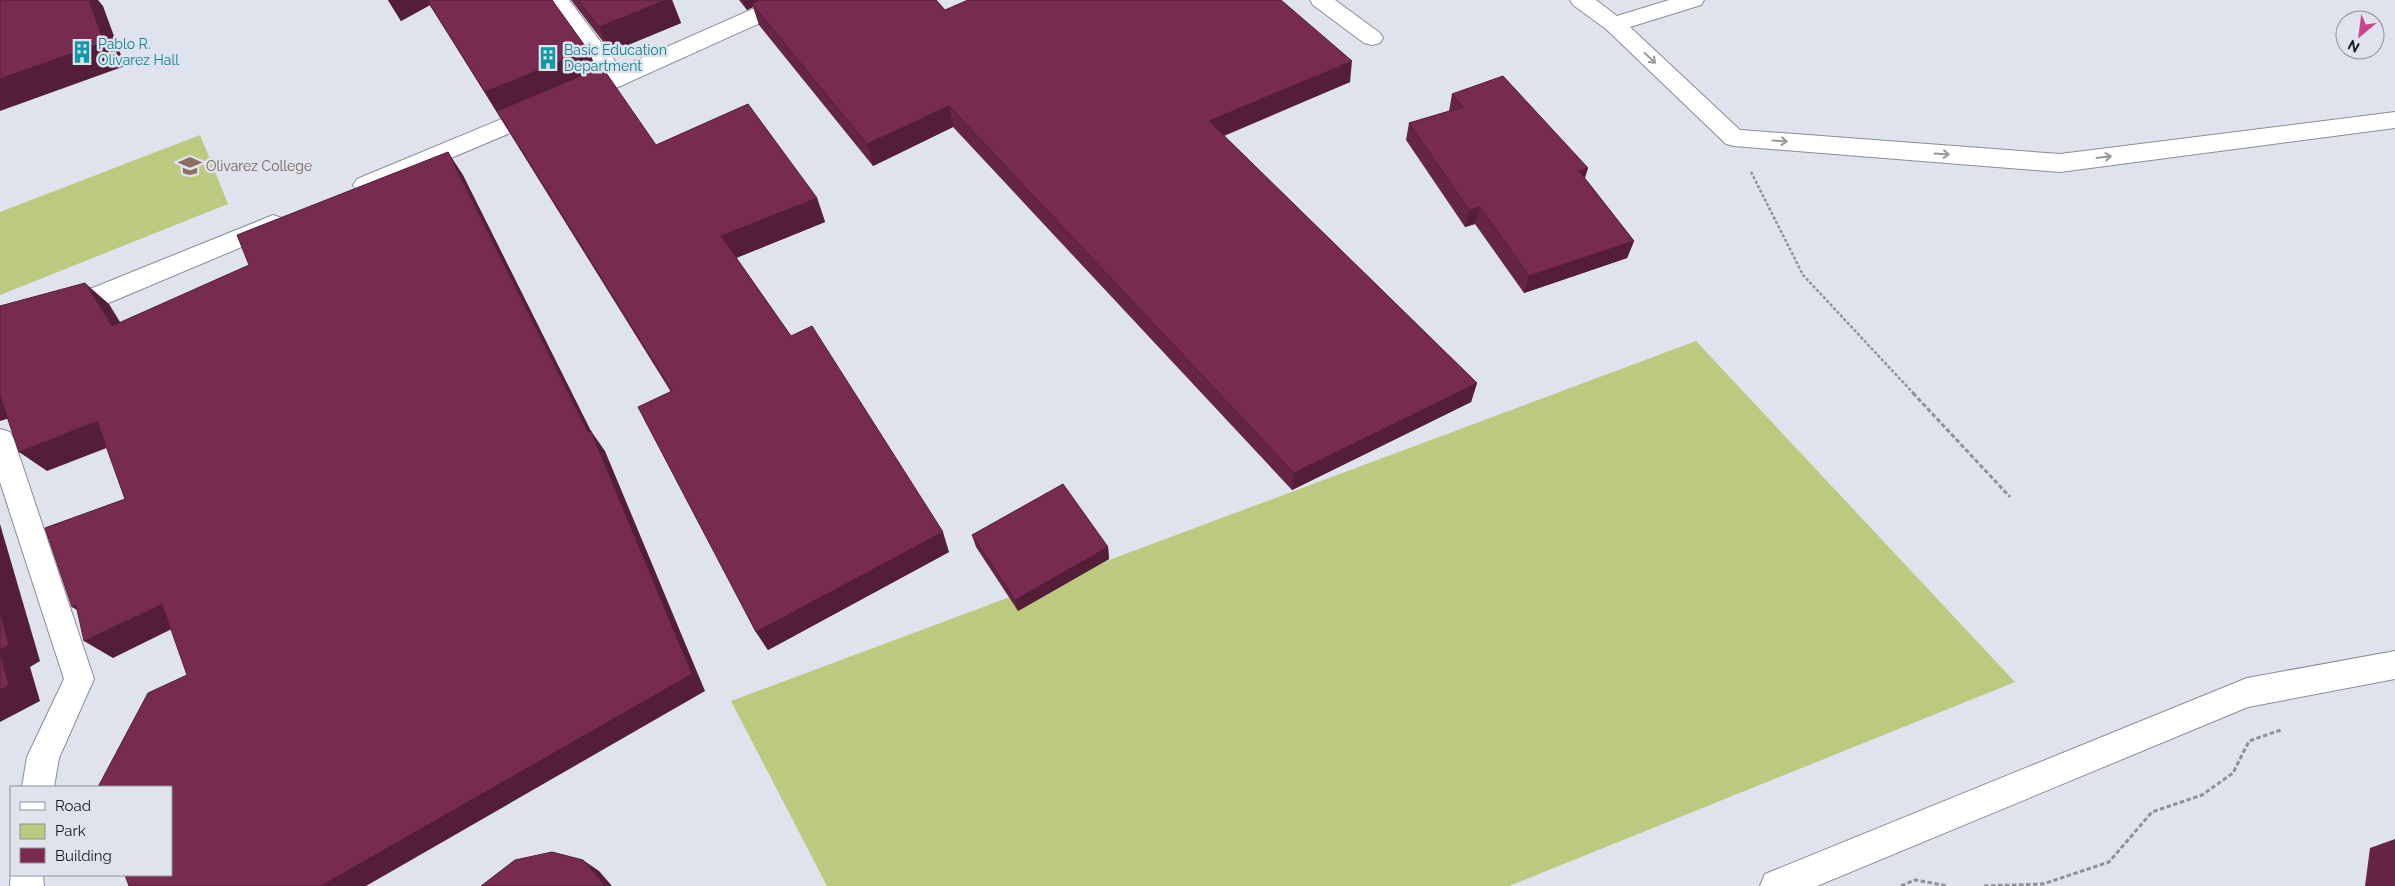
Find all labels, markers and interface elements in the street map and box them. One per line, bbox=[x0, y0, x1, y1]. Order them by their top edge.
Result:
north arrow bbox=[2335, 10, 2385, 60]
place label: Pablo R. Olivarez Hall bbox=[98, 36, 179, 68]
text: N bbox=[2345, 37, 2362, 56]
building icon: Pablo R. Olivarez Hall bbox=[69, 39, 95, 65]
place label: Basic Education Department bbox=[564, 42, 667, 74]
building icon: Basic Education Department bbox=[535, 45, 561, 71]
one-way arrow bbox=[1643, 52, 1656, 64]
one-way arrow bbox=[1772, 137, 1788, 146]
one-way arrow bbox=[1934, 149, 1950, 158]
one-way arrow bbox=[2096, 152, 2112, 162]
school or university icon: Olivarez College bbox=[177, 153, 203, 179]
place label: Olivarez College bbox=[206, 158, 312, 174]
legend bbox=[10, 786, 172, 876]
text: Road bbox=[55, 797, 91, 815]
text: Park bbox=[55, 822, 86, 840]
text: Building bbox=[55, 847, 112, 865]

